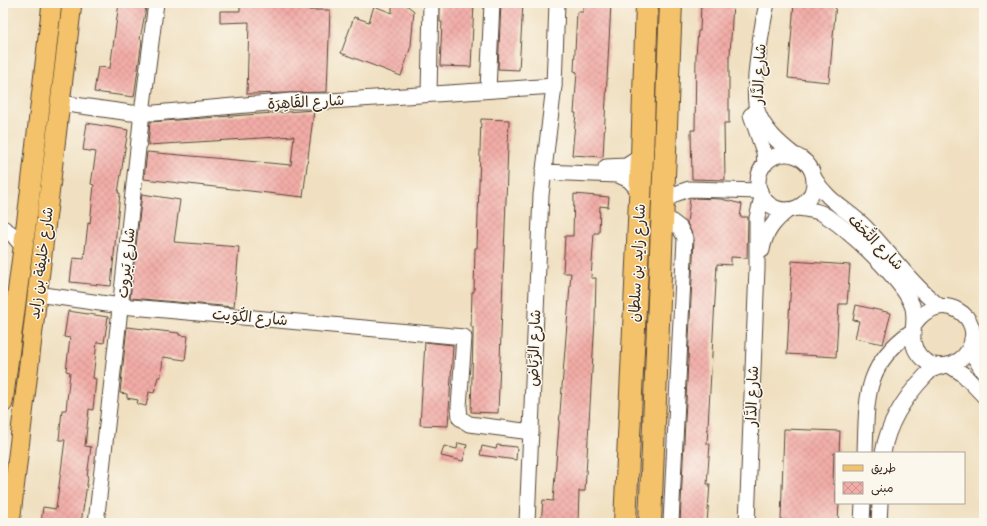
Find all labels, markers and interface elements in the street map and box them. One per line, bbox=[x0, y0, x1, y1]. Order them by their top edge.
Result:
street label: شارع الدَّار bbox=[748, 43, 771, 106]
street label: شارع القَاهِرَة bbox=[267, 91, 345, 114]
street label: شارع زايد بن سلطان bbox=[625, 203, 650, 323]
street label: شارع خليفة بن زايد bbox=[25, 206, 58, 320]
street label: شارع التُّحَف bbox=[844, 209, 909, 274]
street label: شارع بَيروت bbox=[113, 227, 140, 299]
street label: شارع الكُوَيت bbox=[211, 304, 289, 330]
street label: شارع الرِّيَاض bbox=[524, 309, 545, 387]
street label: شارع الدَّار bbox=[742, 365, 763, 428]
legend bbox=[835, 452, 965, 504]
text: طريق bbox=[871, 461, 896, 475]
text: مبنى bbox=[871, 481, 894, 496]

